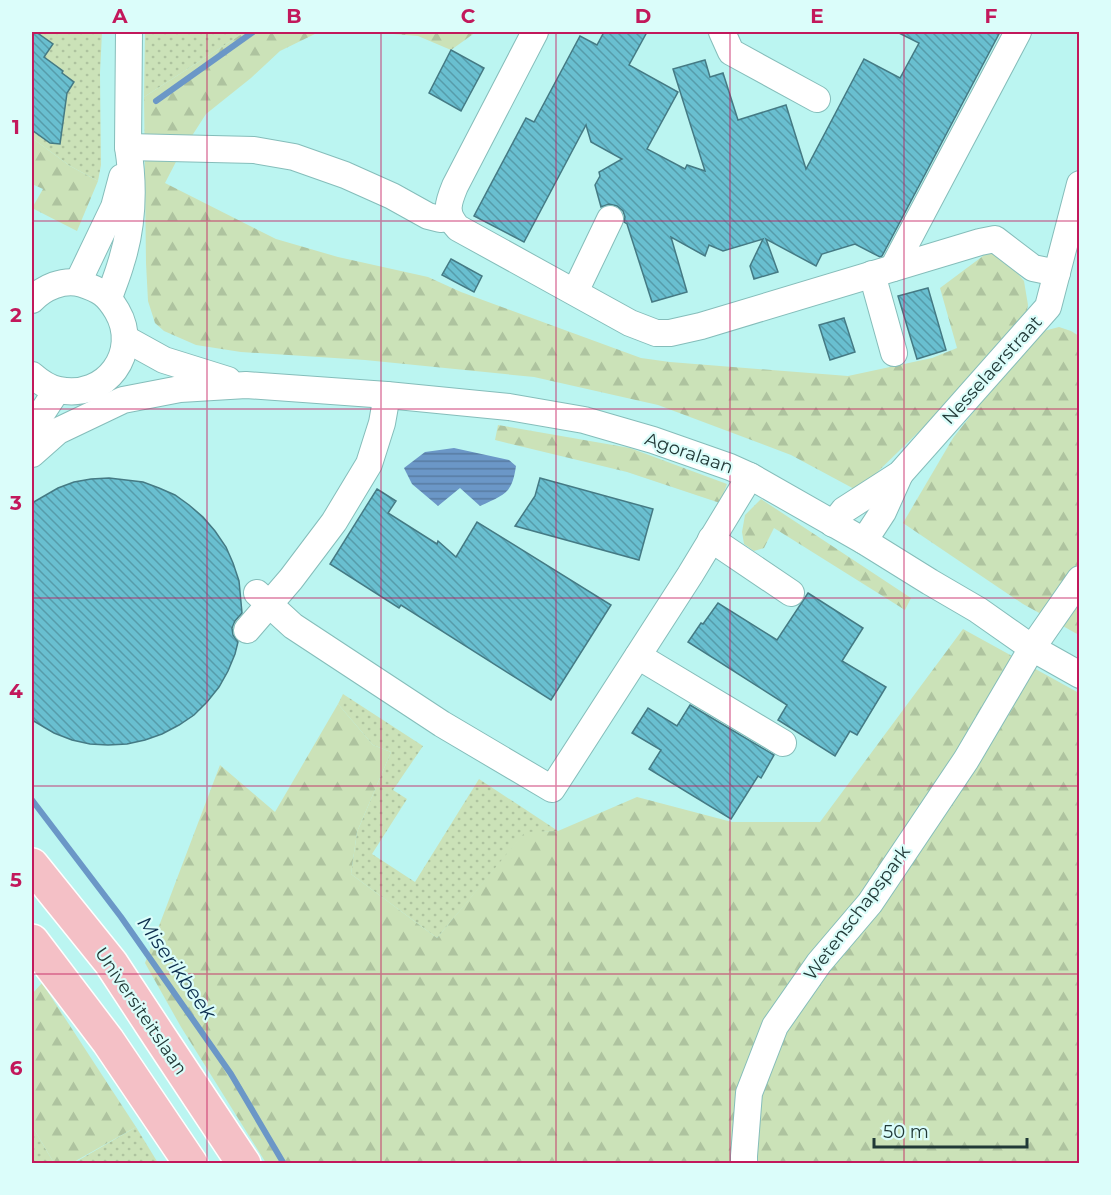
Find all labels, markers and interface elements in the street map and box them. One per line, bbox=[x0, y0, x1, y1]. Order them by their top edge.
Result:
text: A bbox=[111, 4, 128, 28]
text: B bbox=[286, 4, 302, 28]
text: C bbox=[461, 4, 476, 28]
text: D bbox=[635, 4, 651, 28]
text: E bbox=[810, 4, 824, 28]
text: F bbox=[985, 4, 998, 28]
text: 1 bbox=[12, 115, 20, 139]
text: 2 bbox=[10, 303, 22, 327]
street label: Nesselaerstraat bbox=[937, 311, 1047, 429]
street label: Agoralaan bbox=[642, 428, 736, 478]
text: 3 bbox=[9, 491, 22, 515]
text: 4 bbox=[9, 679, 23, 703]
street label: Wetenschapspark bbox=[799, 841, 915, 985]
text: 5 bbox=[10, 868, 22, 892]
water label: Miserikbeek bbox=[132, 912, 222, 1025]
street label: Universiteitslaan bbox=[90, 943, 192, 1079]
text: 6 bbox=[10, 1056, 23, 1080]
scale bar bbox=[874, 1111, 1027, 1149]
text: 50 m bbox=[883, 1121, 929, 1143]

